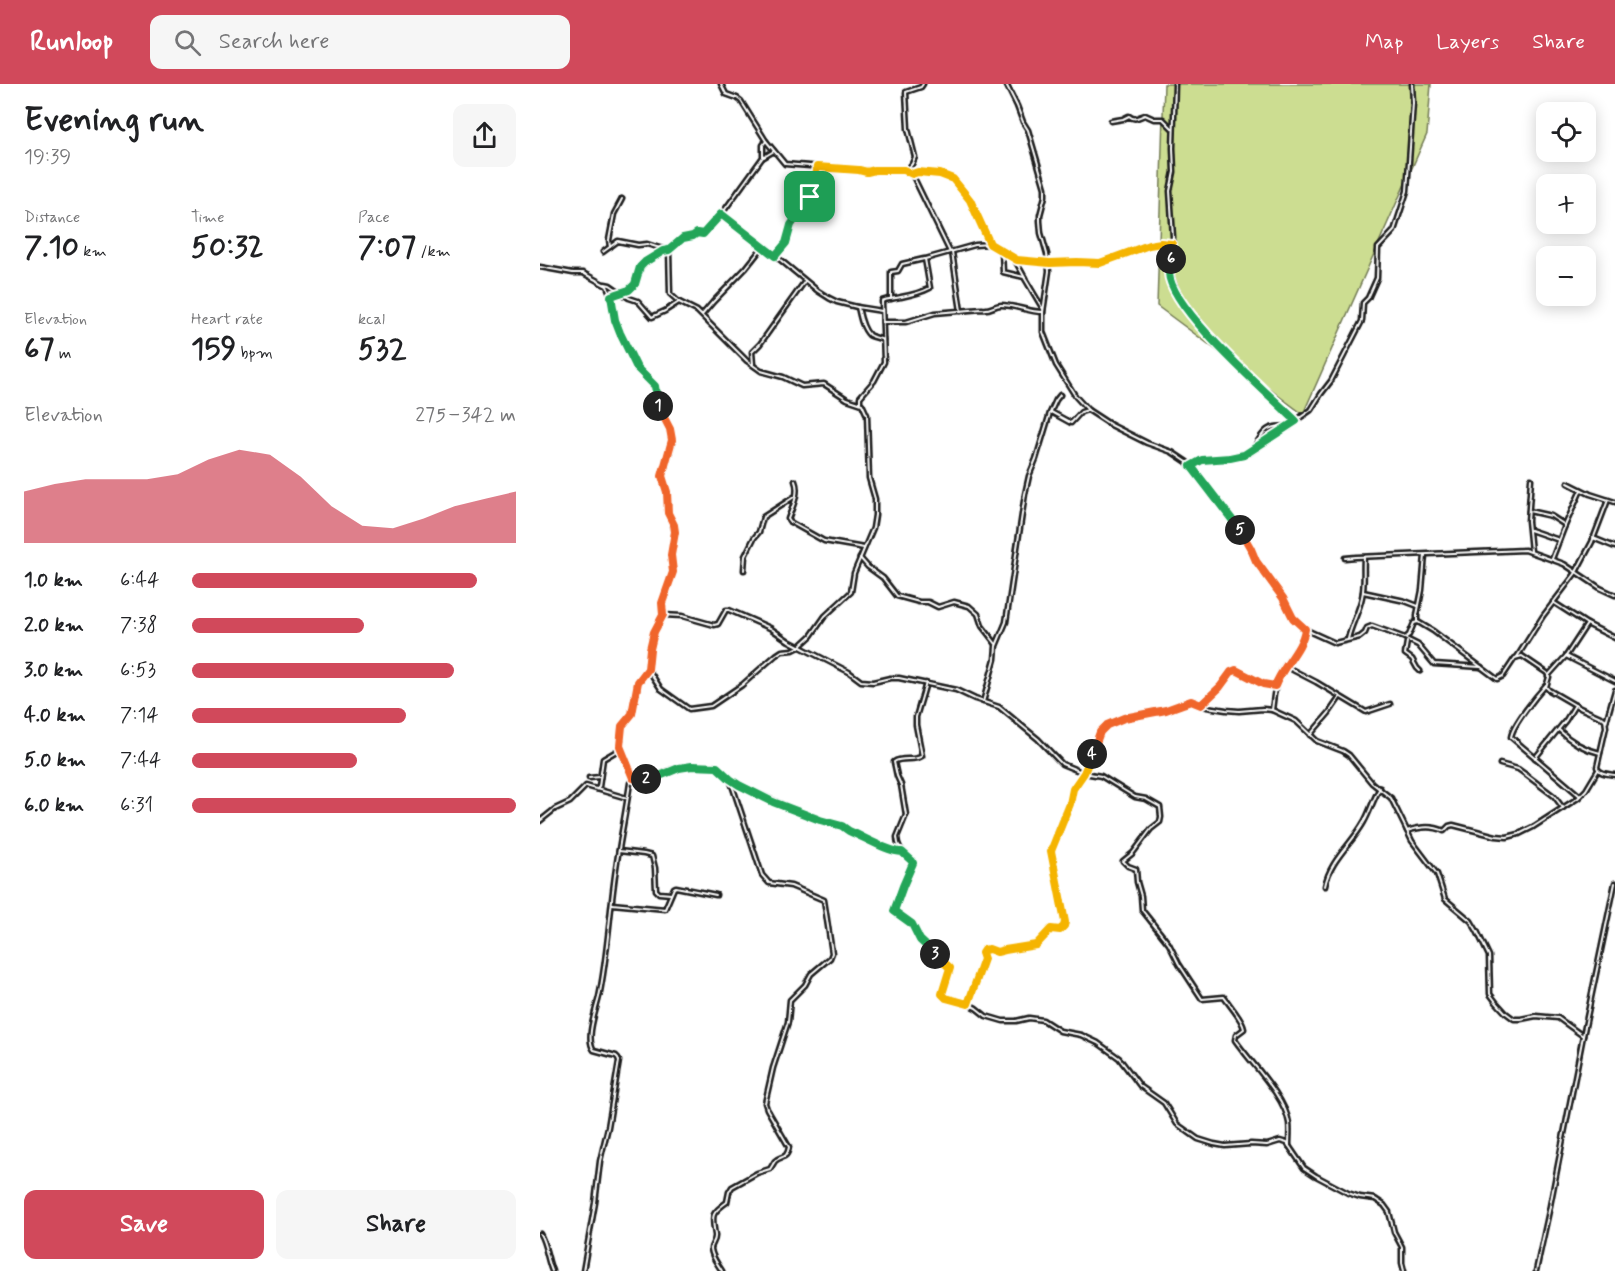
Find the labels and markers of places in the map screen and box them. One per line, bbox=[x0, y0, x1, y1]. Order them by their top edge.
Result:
pin bbox=[784, 171, 835, 222]
pin: 6 bbox=[1156, 244, 1186, 274]
pin: 1 bbox=[643, 391, 673, 421]
pin: 5 bbox=[1225, 515, 1255, 545]
pin: 4 bbox=[1077, 739, 1107, 769]
pin: 2 bbox=[631, 764, 661, 794]
pin: 3 bbox=[920, 939, 950, 969]

